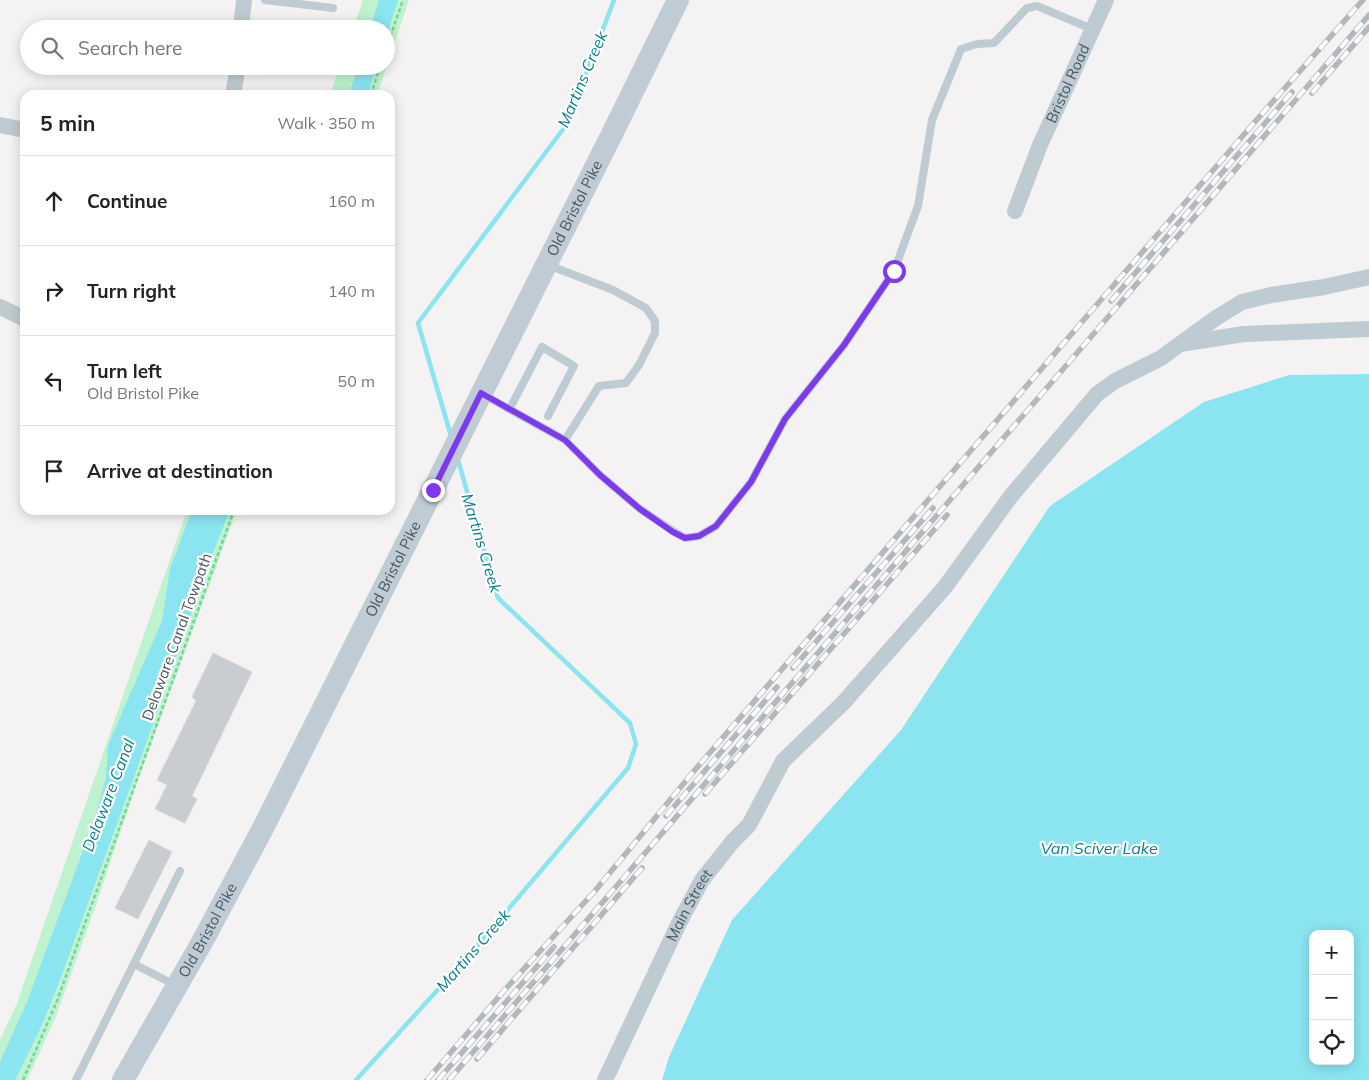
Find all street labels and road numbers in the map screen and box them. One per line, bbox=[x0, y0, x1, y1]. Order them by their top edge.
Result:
street label: Bristol Road bbox=[1041, 41, 1094, 126]
street label: Old Bristol Pike bbox=[542, 157, 606, 259]
street label: Old Bristol Pike bbox=[361, 518, 425, 620]
street label: Delaware Canal Towpath bbox=[137, 550, 216, 723]
street label: Main Street bbox=[662, 865, 716, 944]
street label: Old Bristol Pike bbox=[174, 880, 241, 981]

